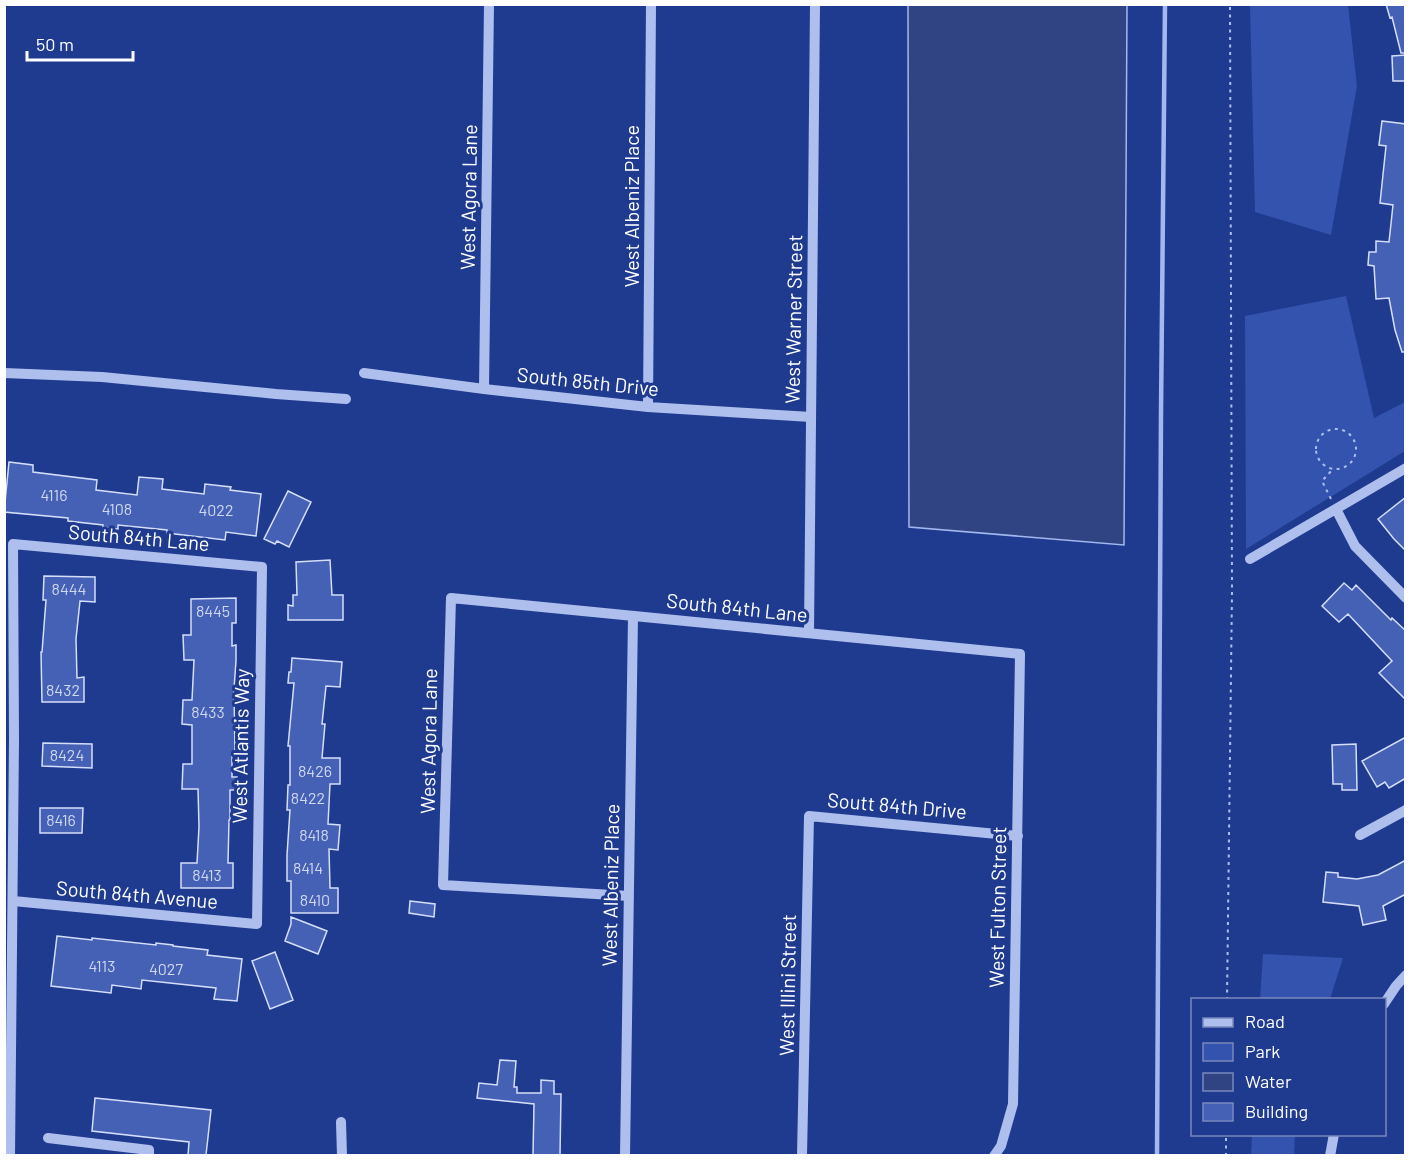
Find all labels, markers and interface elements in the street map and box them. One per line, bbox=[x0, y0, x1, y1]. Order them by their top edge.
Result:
scale bar bbox=[27, 24, 134, 62]
text: 50 m bbox=[36, 33, 74, 55]
street label: West Agora Lane bbox=[455, 124, 481, 270]
street label: West Albeniz Place bbox=[619, 125, 643, 287]
street label: West Warner Street bbox=[780, 234, 806, 404]
street label: South 85th Drive bbox=[516, 362, 660, 400]
house number: 4116 bbox=[41, 485, 67, 504]
house number: 4108 bbox=[102, 499, 132, 518]
house number: 4022 bbox=[198, 500, 234, 519]
street label: South 84th Lane bbox=[67, 519, 211, 555]
house number: 8444 bbox=[52, 579, 86, 598]
street label: South 84th Lane bbox=[665, 588, 809, 626]
house number: 8445 bbox=[196, 601, 230, 620]
street label: West Atlantis Way bbox=[227, 668, 253, 824]
street label: West Agora Lane bbox=[415, 668, 441, 814]
house number: 8432 bbox=[46, 680, 80, 699]
house number: 8433 bbox=[191, 702, 225, 721]
house number: 8424 bbox=[50, 745, 84, 764]
house number: 8426 bbox=[298, 761, 332, 780]
street label: Soutt 84th Drive bbox=[826, 787, 968, 823]
house number: 8422 bbox=[291, 788, 325, 807]
street label: West Albeniz Place bbox=[597, 803, 623, 966]
house number: 8416 bbox=[46, 810, 76, 829]
house number: 8418 bbox=[299, 825, 329, 844]
street label: West Fulton Street bbox=[984, 826, 1010, 988]
house number: 8414 bbox=[293, 858, 323, 877]
house number: 8413 bbox=[192, 865, 222, 884]
street label: South 84th Avenue bbox=[55, 875, 219, 913]
house number: 8410 bbox=[300, 890, 330, 909]
street label: West Illini Street bbox=[774, 914, 800, 1056]
house number: 4113 bbox=[89, 956, 115, 975]
house number: 4027 bbox=[149, 959, 183, 978]
legend bbox=[1191, 998, 1386, 1136]
text: Road bbox=[1245, 1010, 1285, 1032]
text: Park bbox=[1245, 1040, 1280, 1062]
text: Water bbox=[1245, 1070, 1292, 1092]
text: Building bbox=[1245, 1100, 1308, 1122]

